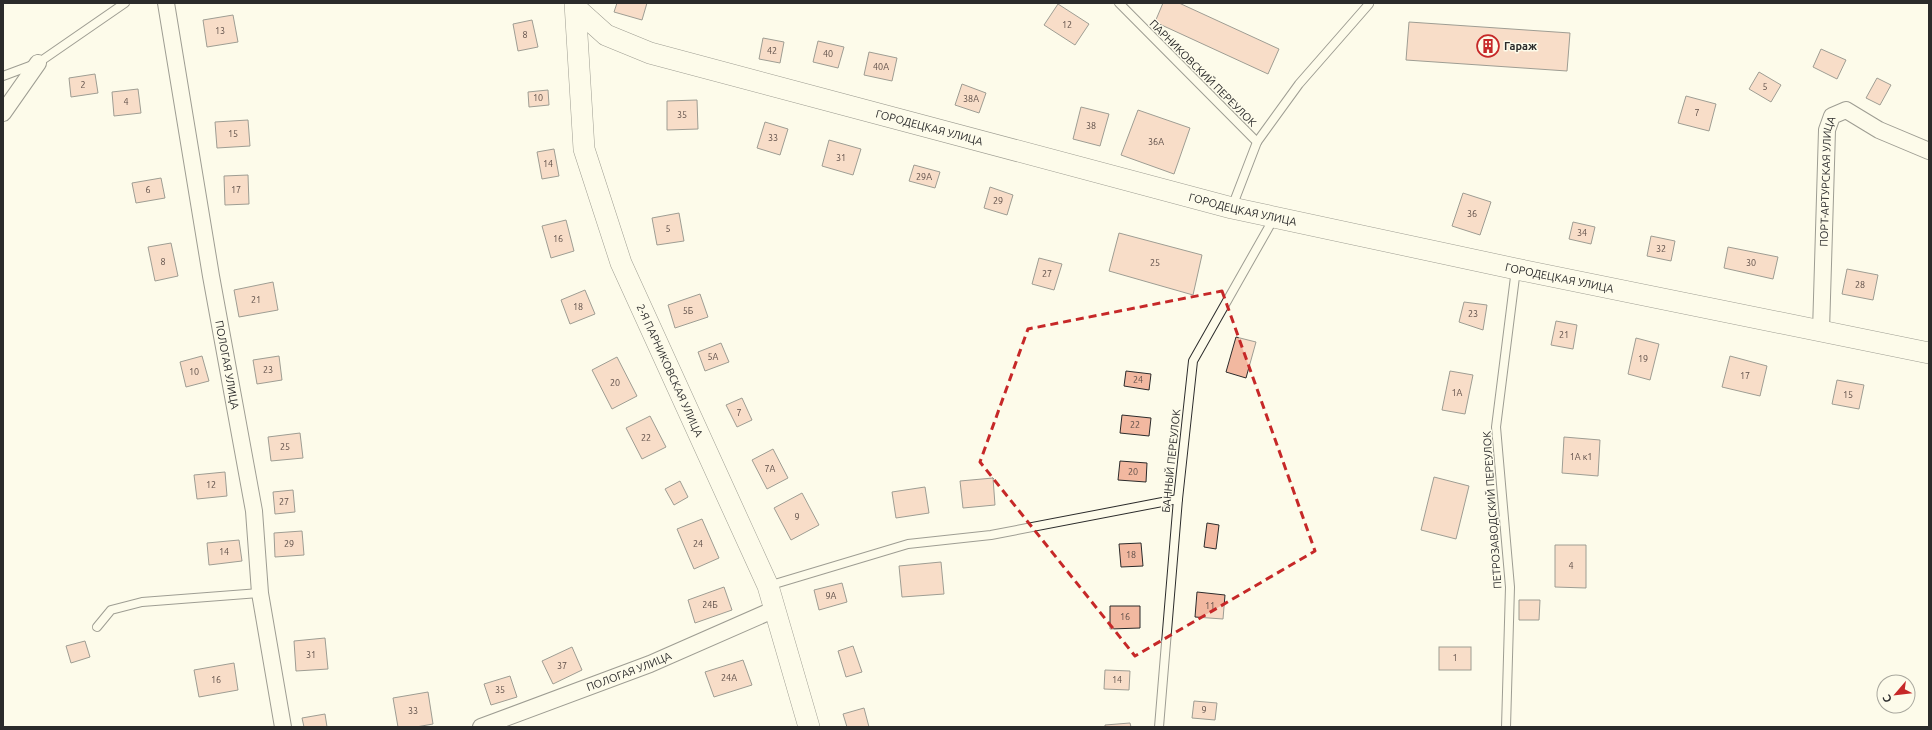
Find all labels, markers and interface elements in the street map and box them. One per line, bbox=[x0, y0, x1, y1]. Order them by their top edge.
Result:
street label: ПАРНИКОВСКИЙ ПЕРЕУЛОК bbox=[1147, 17, 1259, 129]
house number: 12 bbox=[1062, 20, 1072, 30]
house number: 13 bbox=[215, 26, 225, 36]
house number: 8 bbox=[522, 30, 528, 40]
building icon: Гараж bbox=[1475, 33, 1501, 59]
place label: Гараж bbox=[1504, 40, 1537, 52]
house number: 42 bbox=[767, 46, 777, 56]
house number: 40 bbox=[823, 49, 833, 59]
house number: 40А bbox=[873, 62, 889, 72]
house number: 2 bbox=[80, 80, 86, 90]
house number: 5 bbox=[1762, 82, 1768, 92]
house number: 10 bbox=[533, 93, 543, 103]
house number: 38А bbox=[963, 94, 979, 104]
house number: 4 bbox=[123, 97, 129, 107]
street label: ГОРОДЕЦКАЯ УЛИЦА bbox=[874, 107, 985, 148]
house number: 7 bbox=[1694, 108, 1700, 118]
house number: 35 bbox=[677, 110, 687, 120]
street label: ПОРТ-АРТУРСКАЯ УЛИЦА bbox=[1818, 114, 1838, 247]
house number: 38 bbox=[1086, 121, 1096, 131]
house number: 15 bbox=[228, 129, 238, 139]
house number: 33 bbox=[768, 133, 778, 143]
house number: 36А bbox=[1148, 137, 1164, 147]
house number: 31 bbox=[836, 153, 846, 163]
house number: 14 bbox=[543, 159, 553, 169]
house number: 29А bbox=[916, 172, 932, 182]
house number: 6 bbox=[145, 185, 151, 195]
house number: 17 bbox=[231, 185, 241, 195]
street label: ГОРОДЕЦКАЯ УЛИЦА bbox=[1188, 191, 1299, 228]
house number: 29 bbox=[993, 196, 1003, 206]
house number: 36 bbox=[1467, 209, 1477, 219]
house number: 5 bbox=[665, 224, 671, 234]
house number: 34 bbox=[1577, 228, 1587, 238]
house number: 16 bbox=[553, 234, 563, 244]
house number: 32 bbox=[1656, 244, 1666, 254]
house number: 8 bbox=[160, 257, 166, 267]
house number: 25 bbox=[1150, 258, 1160, 268]
house number: 30 bbox=[1746, 258, 1756, 268]
street label: ГОРОДЕЦКАЯ УЛИЦА bbox=[1504, 261, 1616, 295]
house number: 27 bbox=[1042, 269, 1052, 279]
house number: 28 bbox=[1855, 280, 1865, 290]
house number: 21 bbox=[251, 295, 261, 305]
house number: 18 bbox=[573, 302, 583, 312]
street label: 2-Я ПАРНИКОВСКАЯ УЛИЦА bbox=[634, 302, 706, 439]
house number: 5Б bbox=[683, 306, 694, 316]
house number: 23 bbox=[1468, 309, 1478, 319]
street label: ПОЛОГАЯ УЛИЦА bbox=[213, 319, 241, 411]
house number: 21 bbox=[1559, 330, 1569, 340]
house number: 5А bbox=[708, 352, 719, 362]
house number: 19 bbox=[1638, 354, 1648, 364]
house number: 23 bbox=[263, 365, 273, 375]
house number: 10 bbox=[189, 367, 199, 377]
house number: 17 bbox=[1740, 371, 1750, 381]
house number: 24 bbox=[1133, 375, 1143, 385]
house number: 20 bbox=[610, 378, 620, 388]
house number: 1А bbox=[1452, 388, 1463, 398]
house number: 15 bbox=[1843, 390, 1853, 400]
house number: 7 bbox=[736, 408, 742, 418]
street label: БАННЫЙ ПЕРЕУЛОК bbox=[1160, 408, 1182, 513]
house number: 22 bbox=[1130, 420, 1140, 430]
street label: ПЕТРОЗАВОДСКИЙ ПЕРЕУЛОК bbox=[1480, 430, 1503, 589]
house number: 22 bbox=[641, 433, 651, 443]
house number: 25 bbox=[280, 442, 290, 452]
house number: 1А к1 bbox=[1570, 452, 1592, 462]
house number: 7А bbox=[765, 464, 776, 474]
house number: 20 bbox=[1128, 467, 1138, 477]
house number: 12 bbox=[206, 480, 216, 490]
house number: 27 bbox=[279, 497, 289, 507]
house number: 9 bbox=[794, 512, 800, 522]
house number: 29 bbox=[284, 539, 294, 549]
house number: 24 bbox=[693, 539, 703, 549]
house number: 14 bbox=[219, 547, 229, 557]
house number: 18 bbox=[1126, 550, 1136, 560]
house number: 4 bbox=[1568, 561, 1574, 571]
house number: 9А bbox=[826, 591, 837, 601]
house number: 24Б bbox=[702, 600, 718, 610]
house number: 11 bbox=[1205, 601, 1215, 611]
house number: 16 bbox=[1120, 612, 1130, 622]
street label: ПОЛОГАЯ УЛИЦА bbox=[585, 649, 674, 693]
house number: 31 bbox=[306, 650, 316, 660]
house number: 1 bbox=[1452, 653, 1458, 663]
house number: 37 bbox=[557, 661, 567, 671]
house number: 24А bbox=[721, 673, 737, 683]
north arrow bbox=[1876, 674, 1916, 714]
house number: 16 bbox=[211, 675, 221, 685]
house number: 14 bbox=[1112, 675, 1122, 685]
house number: 35 bbox=[495, 685, 505, 695]
text: С bbox=[1880, 693, 1894, 705]
house number: 9 bbox=[1201, 705, 1207, 715]
house number: 33 bbox=[408, 706, 418, 716]

